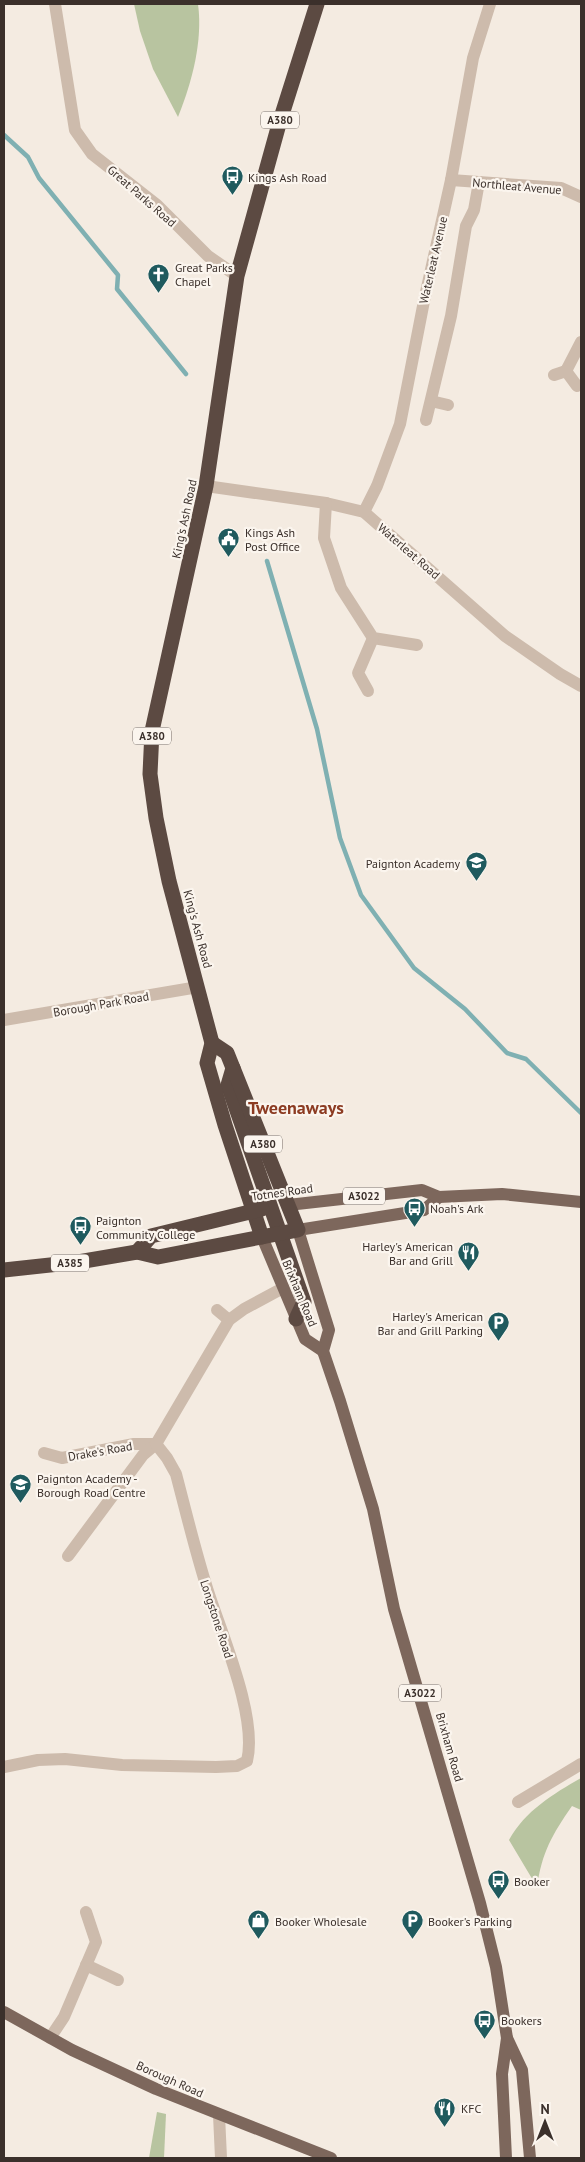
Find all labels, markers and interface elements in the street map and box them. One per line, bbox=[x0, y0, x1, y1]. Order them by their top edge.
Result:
road number: A380 bbox=[261, 112, 299, 128]
street label: Great Parks Road bbox=[104, 162, 180, 230]
bus stop icon: Kings Ash Road bbox=[220, 165, 244, 196]
place label: Kings Ash Road bbox=[248, 170, 327, 185]
street label: Northleat Avenue bbox=[472, 175, 562, 197]
street label: Waterleat Avenue bbox=[416, 215, 450, 305]
place label: Great Parks Chapel bbox=[175, 260, 233, 289]
church icon: Great Parks Chapel bbox=[147, 262, 171, 293]
street label: King's Ash Road bbox=[168, 478, 200, 560]
street label: Waterleat Road bbox=[375, 520, 443, 582]
place label: Kings Ash Post Office bbox=[245, 525, 300, 554]
public building icon: Kings Ash Post Office bbox=[217, 527, 241, 558]
road number: A380 bbox=[133, 728, 171, 744]
school or university icon: Paignton Academy bbox=[464, 851, 488, 882]
place label: Paignton Academy bbox=[366, 856, 460, 871]
street label: King's Ash Road bbox=[180, 888, 216, 970]
street label: Borough Park Road bbox=[52, 988, 150, 1020]
district label: Tweenaways bbox=[248, 1096, 344, 1119]
road number: A380 bbox=[244, 1136, 282, 1152]
street label: Totnes Road bbox=[250, 1180, 314, 1204]
road number: A3022 bbox=[343, 1188, 385, 1204]
bus stop icon: Noah's Ark bbox=[402, 1196, 426, 1227]
place label: Noah's Ark bbox=[430, 1201, 484, 1216]
place label: Paignton Community College bbox=[96, 1213, 195, 1242]
bus stop icon: Paignton Community College bbox=[68, 1215, 92, 1246]
place label: Harley's American Bar and Grill bbox=[362, 1239, 453, 1268]
restaurant icon: Harley's American Bar and Grill bbox=[457, 1241, 481, 1272]
road number: A385 bbox=[51, 1254, 89, 1272]
street label: Brixham Road bbox=[279, 1257, 321, 1329]
place label: Harley's American Bar and Grill Parking bbox=[377, 1309, 483, 1338]
parking icon: Harley's American Bar and Grill Parking bbox=[487, 1311, 511, 1342]
street label: Drake's Road bbox=[67, 1438, 133, 1464]
place label: Paignton Academy - Borough Road Centre bbox=[37, 1471, 146, 1500]
school or university icon: Paignton Academy - Borough Road Centre bbox=[9, 1473, 33, 1504]
street label: Longstone Road bbox=[197, 1578, 237, 1660]
road number: A3022 bbox=[399, 1685, 441, 1702]
street label: Brixham Road bbox=[433, 1711, 467, 1783]
bus stop icon: Booker bbox=[486, 1869, 510, 1900]
place label: Booker bbox=[514, 1874, 550, 1889]
shop icon: Booker Wholesale bbox=[247, 1909, 271, 1940]
parking icon: Booker's Parking bbox=[400, 1909, 424, 1940]
place label: Booker Wholesale bbox=[275, 1914, 367, 1929]
place label: Booker's Parking bbox=[428, 1914, 512, 1929]
bus stop icon: Bookers bbox=[473, 2008, 497, 2039]
place label: Bookers bbox=[501, 2013, 542, 2028]
street label: Borough Road bbox=[134, 2057, 206, 2101]
restaurant icon: KFC bbox=[433, 2096, 457, 2127]
north arrow bbox=[520, 2097, 570, 2147]
text: N bbox=[540, 2100, 550, 2118]
place label: KFC bbox=[461, 2101, 482, 2116]

